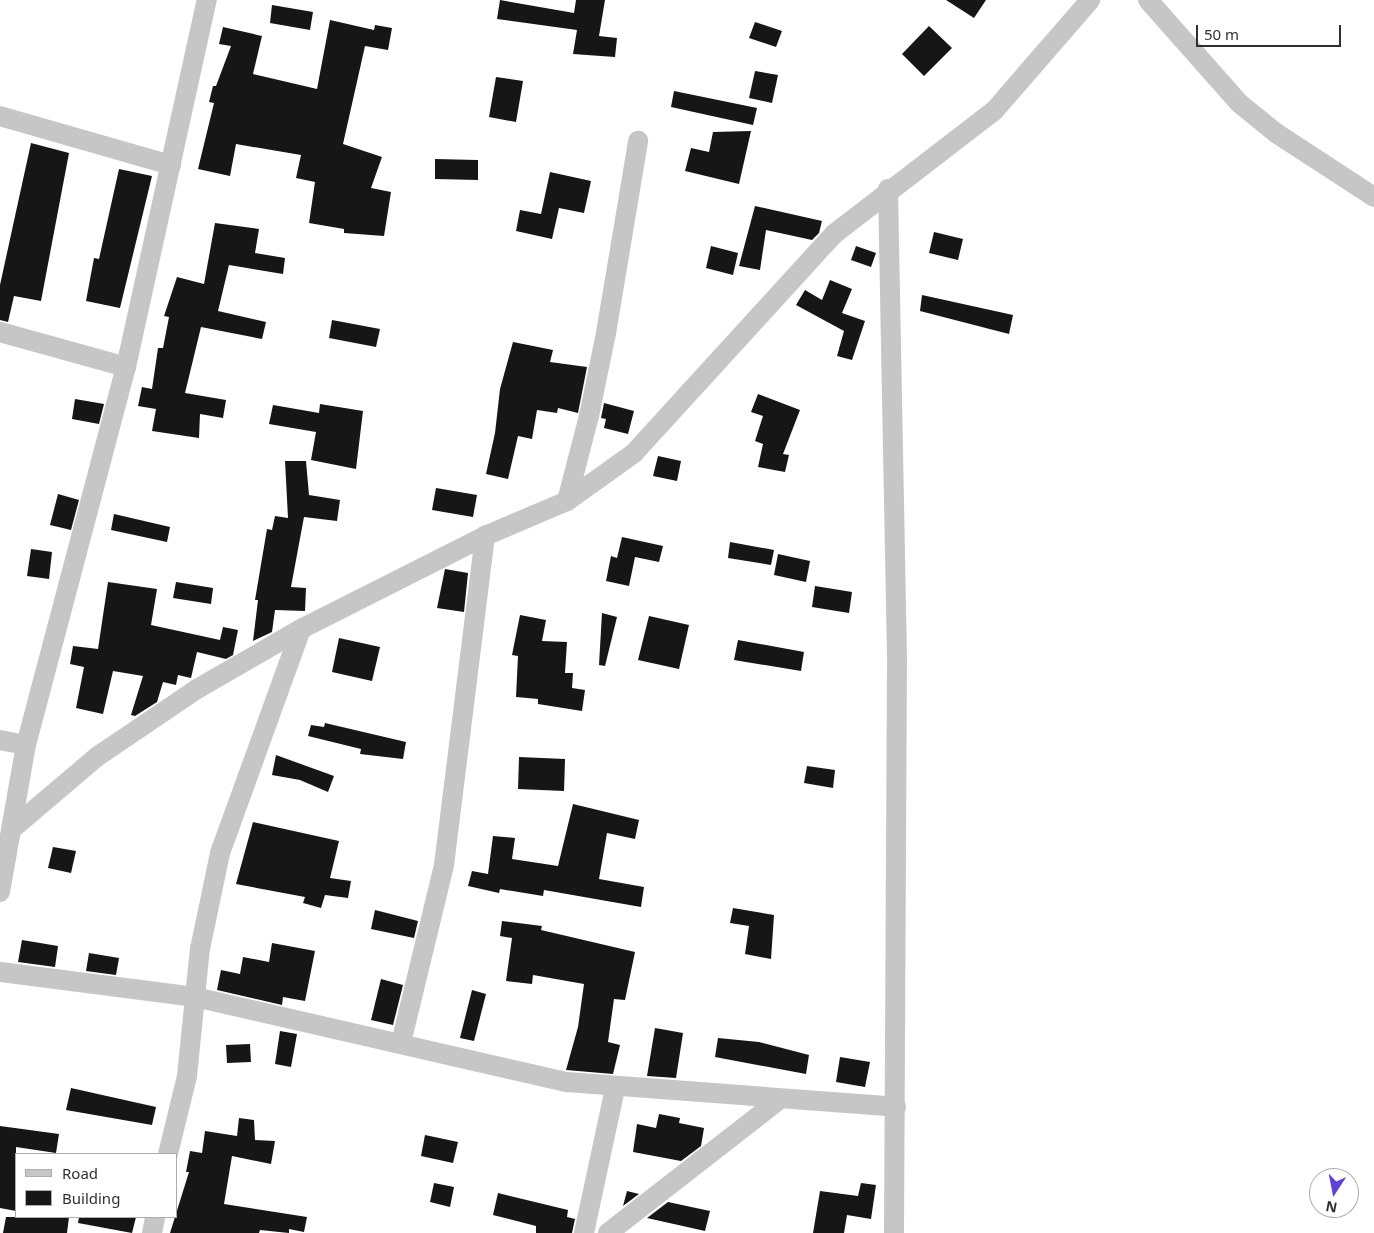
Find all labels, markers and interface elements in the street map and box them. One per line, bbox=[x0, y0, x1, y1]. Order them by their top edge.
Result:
scale bar bbox=[1199, 15, 1344, 47]
text: 50 m bbox=[1204, 24, 1239, 44]
legend bbox=[15, 1153, 178, 1218]
text: Road bbox=[62, 1163, 98, 1183]
north arrow bbox=[1309, 1168, 1359, 1218]
text: Building bbox=[62, 1188, 120, 1208]
text: N bbox=[1324, 1197, 1339, 1218]

